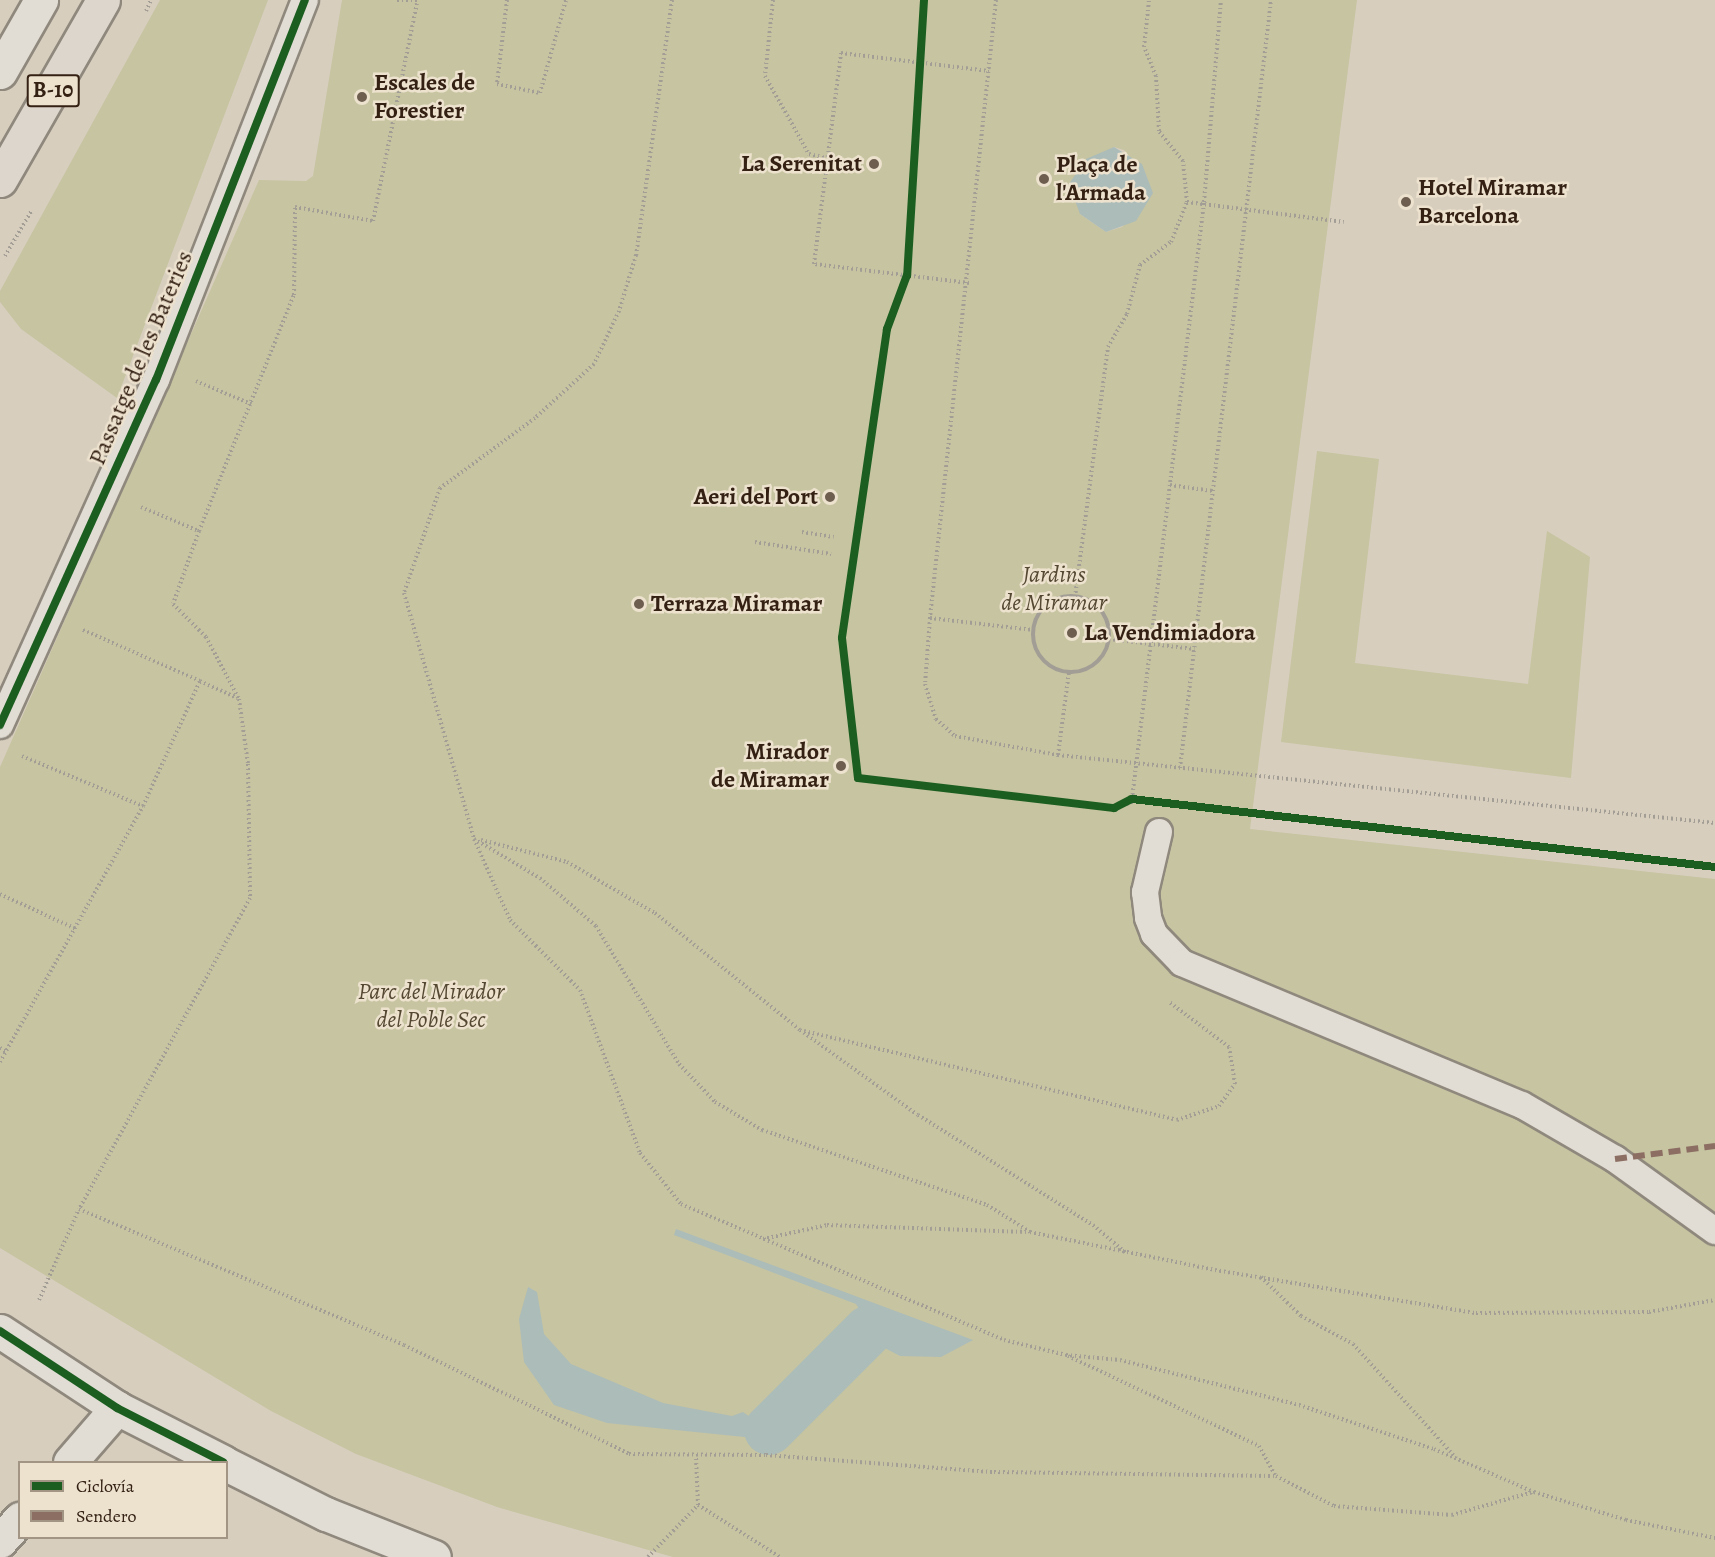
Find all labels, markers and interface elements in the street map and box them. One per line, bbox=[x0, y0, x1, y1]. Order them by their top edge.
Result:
place label: Escales de Forestier bbox=[374, 69, 475, 125]
road number: B-10 bbox=[26, 72, 80, 110]
marker: Escales de Forestier bbox=[355, 90, 369, 104]
place label: La Serenitat bbox=[741, 150, 862, 178]
place label: Plaça de l'Armada bbox=[1056, 151, 1146, 207]
marker: La Serenitat bbox=[867, 157, 881, 171]
marker: Plaça de l'Armada bbox=[1037, 172, 1051, 186]
place label: Hotel Miramar Barcelona bbox=[1418, 174, 1567, 230]
marker: Hotel Miramar Barcelona bbox=[1399, 195, 1413, 209]
street label: Passatge de les Bateries bbox=[83, 247, 199, 469]
place label: Aeri del Port bbox=[694, 483, 818, 511]
marker: Aeri del Port bbox=[823, 490, 837, 504]
park label: Jardins de Miramar bbox=[1001, 561, 1107, 617]
place label: Terraza Miramar bbox=[651, 590, 822, 618]
marker: Terraza Miramar bbox=[632, 597, 646, 611]
place label: La Vendimiadora bbox=[1084, 619, 1255, 647]
marker: La Vendimiadora bbox=[1065, 626, 1079, 640]
place label: Mirador de Miramar bbox=[711, 738, 829, 794]
marker: Mirador de Miramar bbox=[834, 759, 848, 773]
park label: Parc del Mirador del Poble Sec bbox=[358, 978, 504, 1034]
legend bbox=[18, 1461, 228, 1539]
text: Ciclovía bbox=[76, 1474, 134, 1498]
text: Sendero bbox=[76, 1504, 137, 1528]

